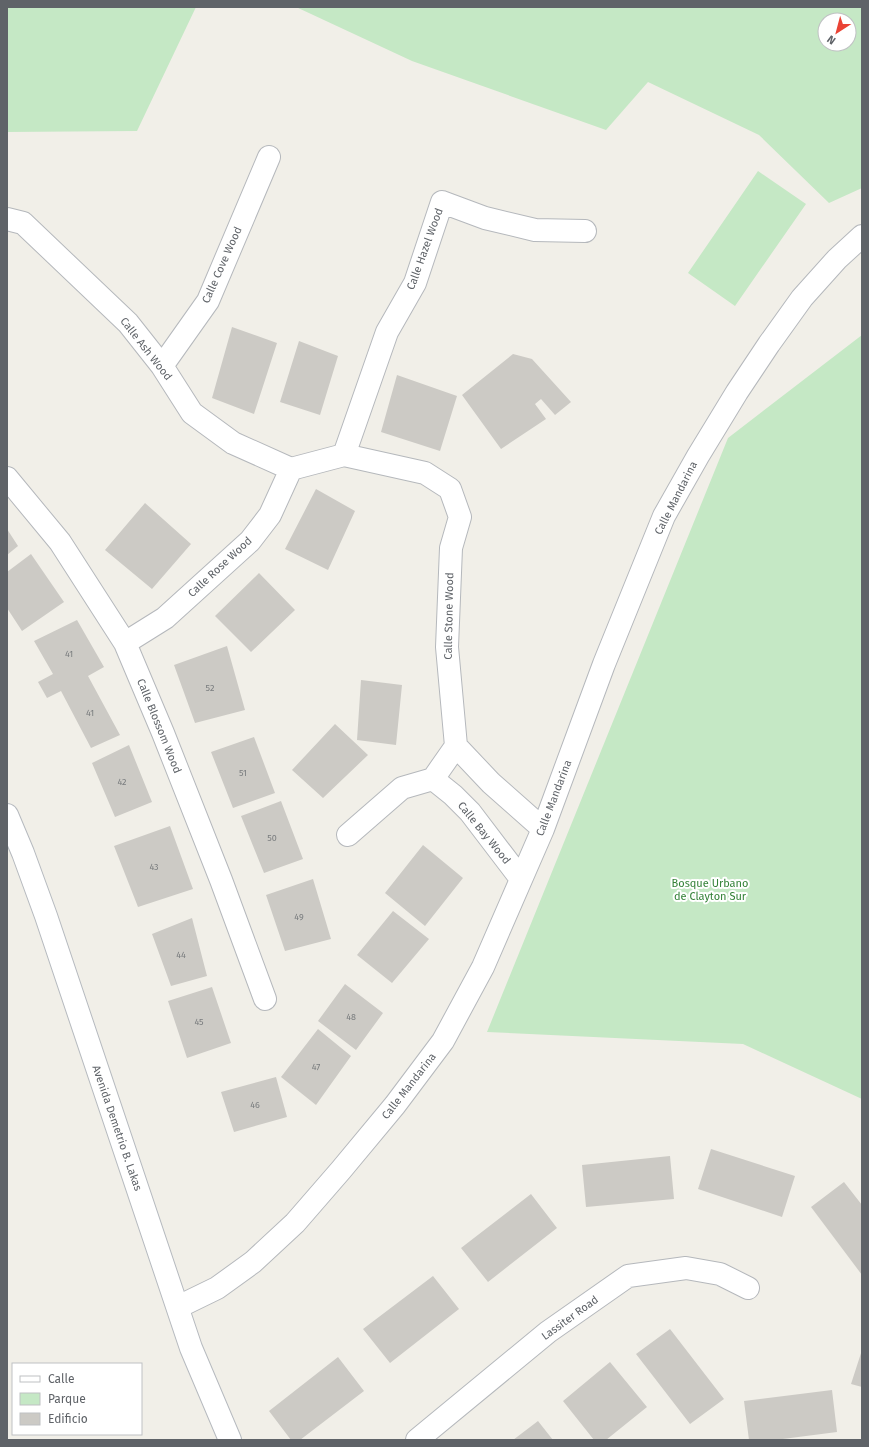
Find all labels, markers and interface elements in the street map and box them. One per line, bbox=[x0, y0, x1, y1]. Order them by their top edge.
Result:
north arrow bbox=[817, 12, 857, 52]
text: N bbox=[825, 32, 838, 47]
street label: Calle Hazel Wood bbox=[404, 206, 446, 292]
street label: Calle Cove Wood bbox=[199, 225, 245, 305]
street label: Calle Ash Wood bbox=[117, 315, 175, 383]
street label: Calle Mandarina bbox=[652, 459, 700, 537]
street label: Calle Rose Wood bbox=[185, 534, 255, 600]
street label: Calle Stone Wood bbox=[442, 572, 456, 660]
house number: 41 bbox=[65, 649, 73, 659]
street label: Calle Blossom Wood bbox=[134, 677, 184, 775]
house number: 52 bbox=[206, 683, 214, 693]
house number: 41 bbox=[86, 708, 94, 718]
street label: Calle Mandarina bbox=[533, 758, 575, 838]
house number: 51 bbox=[239, 768, 247, 778]
house number: 42 bbox=[117, 777, 127, 787]
street label: Calle Bay Wood bbox=[455, 799, 513, 867]
house number: 50 bbox=[267, 833, 277, 843]
house number: 43 bbox=[149, 862, 159, 872]
park label: Bosque Urbano de Clayton Sur bbox=[672, 877, 748, 903]
house number: 49 bbox=[294, 912, 304, 922]
house number: 44 bbox=[176, 950, 186, 960]
house number: 48 bbox=[346, 1012, 356, 1022]
house number: 45 bbox=[194, 1017, 204, 1027]
street label: Calle Mandarina bbox=[379, 1050, 439, 1122]
house number: 47 bbox=[312, 1062, 320, 1072]
street label: Avenida Demetrio B. Lakas bbox=[89, 1064, 145, 1192]
house number: 46 bbox=[250, 1100, 260, 1110]
street label: Lassiter Road bbox=[539, 1293, 601, 1343]
legend bbox=[12, 1363, 142, 1435]
text: Calle bbox=[48, 1372, 75, 1386]
text: Parque bbox=[48, 1392, 86, 1406]
text: Edificio bbox=[48, 1412, 88, 1426]

